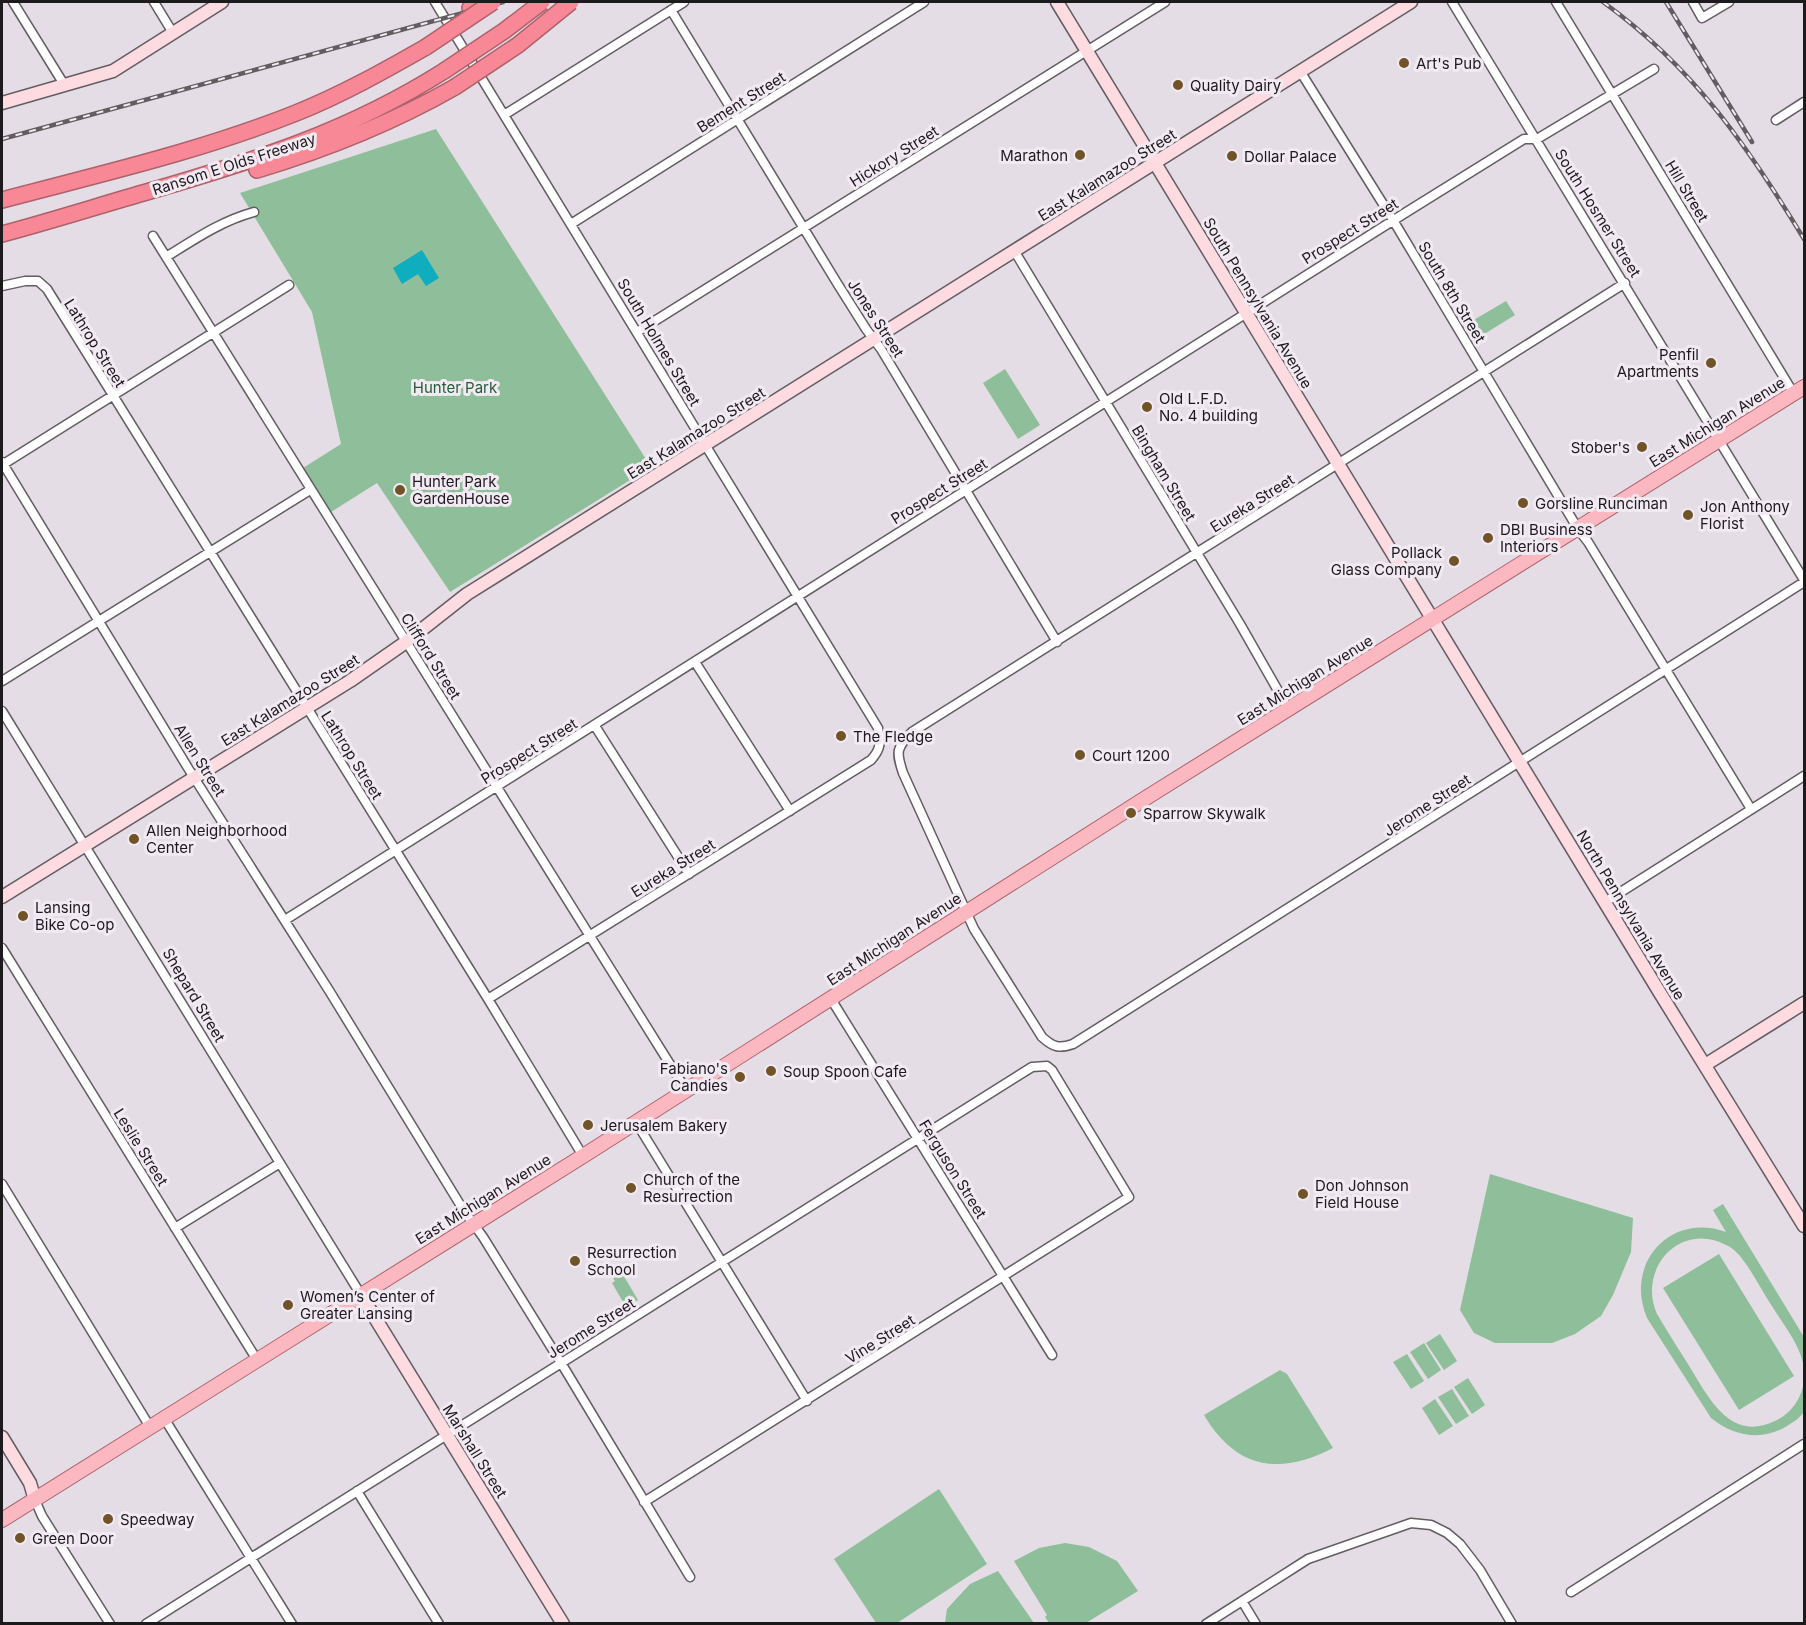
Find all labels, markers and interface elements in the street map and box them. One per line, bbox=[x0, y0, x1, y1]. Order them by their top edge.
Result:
place label: Art's Pub bbox=[1416, 54, 1481, 73]
marker: Art's Pub bbox=[1397, 56, 1411, 70]
street label: Bement Street bbox=[693, 67, 789, 137]
place label: Quality Dairy bbox=[1190, 76, 1282, 95]
marker: Quality Dairy bbox=[1171, 78, 1185, 92]
street label: Hickory Street bbox=[846, 121, 942, 191]
street label: East Kalamazoo Street bbox=[1034, 125, 1180, 225]
street label: Ransom E Olds Freeway bbox=[150, 128, 319, 199]
street label: South Hosmer Street bbox=[1551, 145, 1645, 281]
place label: Marathon bbox=[1000, 146, 1068, 165]
place label: Dollar Palace bbox=[1244, 147, 1337, 166]
marker: Marathon bbox=[1073, 148, 1087, 162]
marker: Dollar Palace bbox=[1225, 149, 1239, 163]
street label: Hill Street bbox=[1661, 157, 1713, 225]
street label: Prospect Street bbox=[1298, 194, 1402, 268]
street label: South Pennsylvania Avenue bbox=[1199, 214, 1317, 392]
street label: South 8th Street bbox=[1414, 238, 1490, 346]
street label: South Holmes Street bbox=[613, 275, 705, 409]
street label: Jones Street bbox=[844, 275, 908, 361]
street label: Lathrop Street bbox=[60, 295, 130, 391]
place label: Penfil Apartments bbox=[1617, 345, 1699, 381]
marker: Penfil Apartments bbox=[1704, 356, 1718, 370]
street label: East Michigan Avenue bbox=[1646, 373, 1788, 471]
park label: Hunter Park bbox=[413, 378, 498, 397]
street label: East Kalamazoo Street bbox=[623, 383, 769, 483]
place label: Old L.F.D. No. 4 building bbox=[1159, 389, 1258, 425]
marker: Old L.F.D. No. 4 building bbox=[1140, 400, 1154, 414]
street label: Bingham Street bbox=[1128, 422, 1200, 524]
place label: Stober's bbox=[1571, 438, 1630, 457]
marker: Stober's bbox=[1635, 440, 1649, 454]
street label: Prospect Street bbox=[887, 454, 991, 528]
street label: Eureka Street bbox=[1207, 470, 1297, 536]
place label: Hunter Park GardenHouse bbox=[412, 472, 509, 508]
marker: Hunter Park GardenHouse bbox=[393, 483, 407, 497]
place label: Gorsline Runciman bbox=[1535, 494, 1668, 513]
marker: Gorsline Runciman bbox=[1516, 496, 1530, 510]
place label: Jon Anthony Florist bbox=[1700, 497, 1790, 533]
marker: Jon Anthony Florist bbox=[1681, 508, 1695, 522]
place label: DBI Business Interiors bbox=[1500, 520, 1593, 556]
marker: DBI Business Interiors bbox=[1481, 531, 1495, 545]
place label: Pollack Glass Company bbox=[1331, 543, 1443, 579]
marker: Pollack Glass Company bbox=[1447, 554, 1461, 568]
street label: Clifford Street bbox=[397, 609, 465, 703]
street label: East Michigan Avenue bbox=[1234, 631, 1376, 729]
street label: East Kalamazoo Street bbox=[217, 650, 363, 750]
street label: Lathrop Street bbox=[317, 707, 387, 803]
street label: Prospect Street bbox=[477, 714, 581, 788]
street label: Allen Street bbox=[170, 720, 230, 800]
place label: The Fledge bbox=[853, 727, 933, 746]
marker: The Fledge bbox=[834, 729, 848, 743]
place label: Court 1200 bbox=[1092, 746, 1170, 765]
marker: Court 1200 bbox=[1073, 748, 1087, 762]
street label: Jerome Street bbox=[1380, 770, 1474, 840]
place label: Sparrow Skywalk bbox=[1143, 804, 1266, 823]
marker: Sparrow Skywalk bbox=[1124, 806, 1138, 820]
place label: Allen Neighborhood Center bbox=[146, 821, 287, 857]
street label: North Pennsylvania Avenue bbox=[1573, 827, 1689, 1003]
marker: Allen Neighborhood Center bbox=[127, 832, 141, 846]
street label: Eureka Street bbox=[628, 835, 718, 901]
street label: East Michigan Avenue bbox=[823, 889, 965, 989]
place label: Lansing Bike Co-op bbox=[35, 898, 114, 934]
marker: Lansing Bike Co-op bbox=[16, 909, 30, 923]
street label: Shepard Street bbox=[159, 945, 230, 1045]
place label: Fabiano's Candies bbox=[660, 1059, 728, 1095]
place label: Soup Spoon Cafe bbox=[783, 1062, 907, 1081]
marker: Soup Spoon Cafe bbox=[764, 1064, 778, 1078]
marker: Fabiano's Candies bbox=[733, 1070, 747, 1084]
street label: Leslie Street bbox=[110, 1105, 172, 1189]
place label: Jerusalem Bakery bbox=[600, 1116, 728, 1135]
street label: Ferguson Street bbox=[915, 1116, 991, 1222]
marker: Jerusalem Bakery bbox=[581, 1118, 595, 1132]
street label: East Michigan Avenue bbox=[412, 1150, 554, 1248]
place label: Church of the Resurrection bbox=[643, 1170, 740, 1206]
place label: Don Johnson Field House bbox=[1315, 1176, 1409, 1212]
marker: Church of the Resurrection bbox=[624, 1181, 638, 1195]
marker: Don Johnson Field House bbox=[1296, 1187, 1310, 1201]
place label: Resurrection School bbox=[587, 1243, 677, 1279]
marker: Resurrection School bbox=[568, 1254, 582, 1268]
place label: Women’s Center of Greater Lansing bbox=[300, 1287, 435, 1323]
street label: Jerome Street bbox=[544, 1293, 639, 1363]
marker: Women’s Center of Greater Lansing bbox=[281, 1298, 295, 1312]
street label: Vine Street bbox=[842, 1310, 918, 1368]
street label: Marshall Street bbox=[439, 1401, 511, 1501]
place label: Speedway bbox=[120, 1510, 195, 1529]
marker: Speedway bbox=[101, 1512, 115, 1526]
place label: Green Door bbox=[32, 1529, 114, 1548]
marker: Green Door bbox=[13, 1531, 27, 1545]

